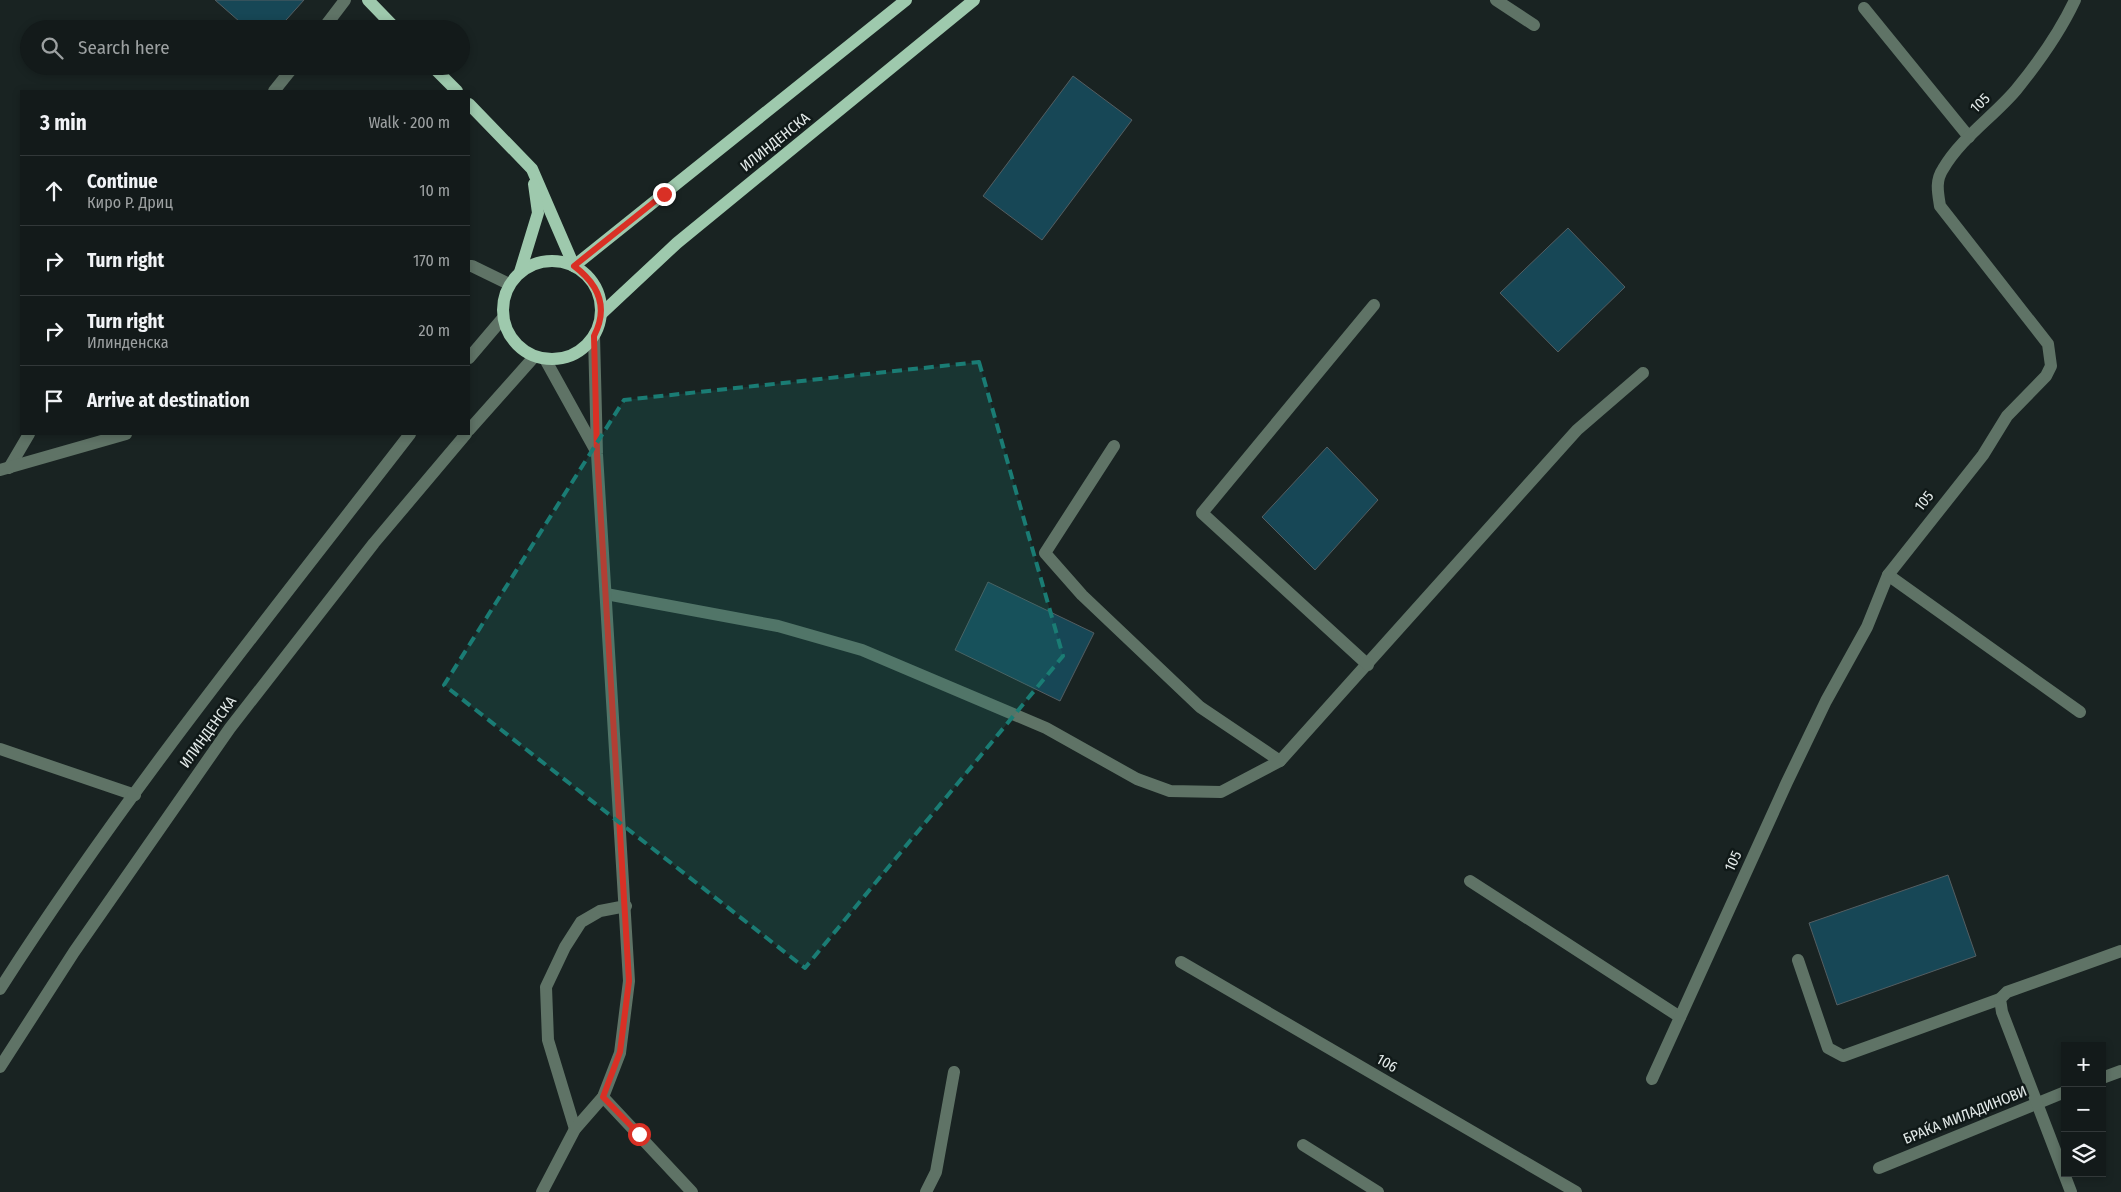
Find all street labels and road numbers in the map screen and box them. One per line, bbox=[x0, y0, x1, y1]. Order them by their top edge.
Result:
street label: 105 bbox=[1966, 89, 1994, 117]
street label: ИЛИНДЕНСКА bbox=[737, 108, 813, 175]
street label: 105 bbox=[1911, 487, 1938, 515]
street label: ИЛИНДЕНСКА bbox=[176, 693, 240, 771]
street label: 105 bbox=[1720, 848, 1746, 874]
street label: 106 bbox=[1373, 1050, 1401, 1076]
street label: БРАЌА МИЛАДИНОВИ bbox=[1900, 1082, 2030, 1148]

